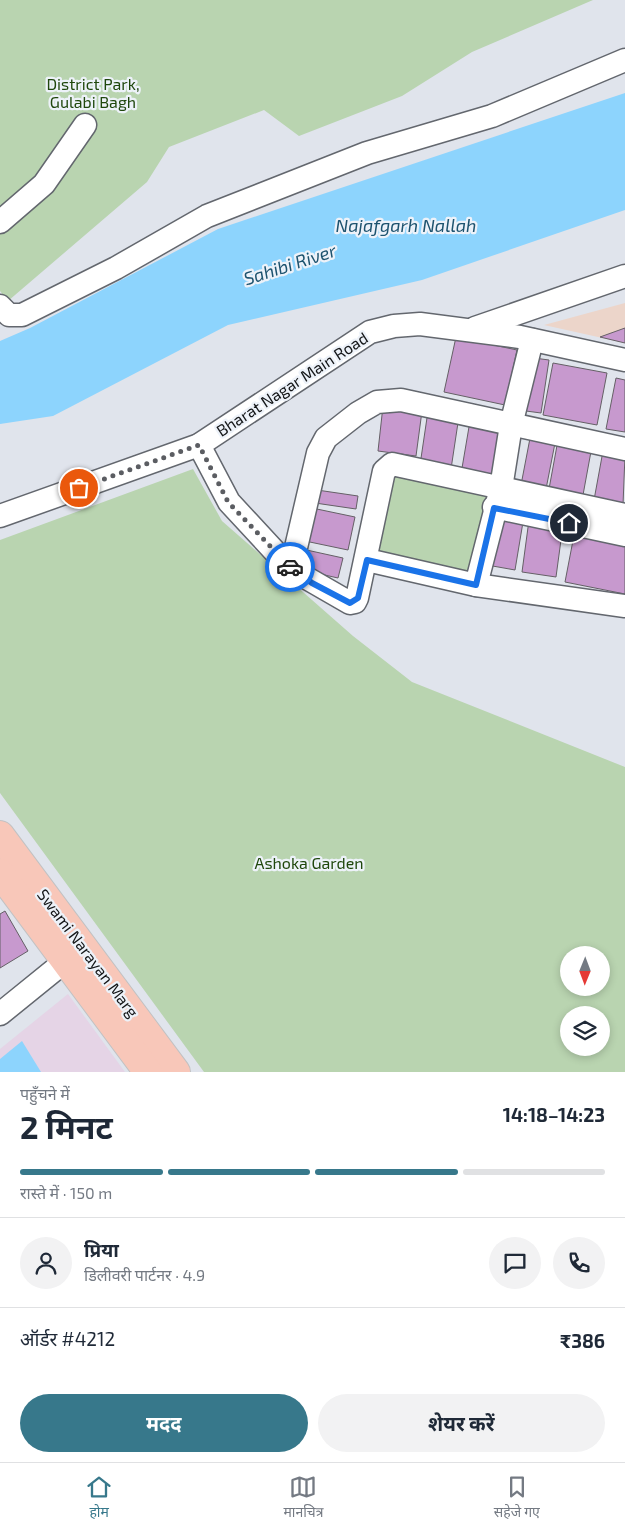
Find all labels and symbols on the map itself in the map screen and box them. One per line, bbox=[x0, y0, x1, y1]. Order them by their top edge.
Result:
park label: District Park, Gulabi Bagh bbox=[46, 74, 140, 111]
water label: Najafgarh Nallah bbox=[336, 214, 476, 236]
water label: Sahibi River bbox=[241, 239, 339, 289]
street label: Bharat Nagar Main Road bbox=[212, 327, 371, 440]
pin bbox=[58, 467, 100, 509]
pin bbox=[548, 502, 590, 544]
courier bbox=[265, 542, 315, 592]
park label: Ashoka Garden bbox=[254, 853, 364, 872]
street label: Swami Narayan Marg bbox=[34, 885, 143, 1021]
north arrow bbox=[560, 946, 610, 996]

